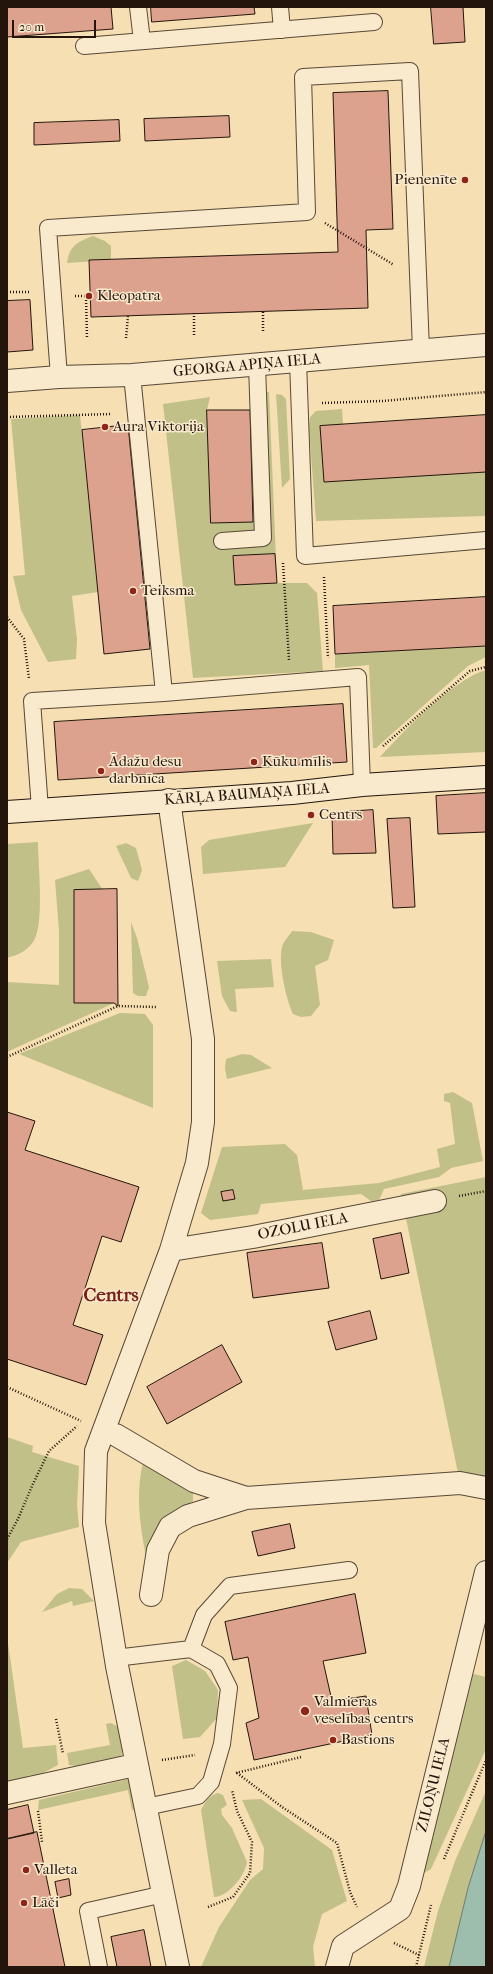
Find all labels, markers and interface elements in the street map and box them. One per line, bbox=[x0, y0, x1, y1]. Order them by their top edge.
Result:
scale bar bbox=[14, 12, 98, 38]
text: 20 m bbox=[19, 20, 44, 34]
place label: Pienenīte bbox=[394, 171, 457, 189]
marker: Pienenīte bbox=[460, 175, 470, 185]
place label: Kleopatra bbox=[97, 287, 161, 305]
marker: Kleopatra bbox=[84, 291, 94, 301]
street label: GEORGA APIŅA IELA bbox=[172, 351, 322, 381]
place label: Aura Viktorija bbox=[113, 418, 204, 436]
marker: Aura Viktorija bbox=[100, 422, 110, 432]
place label: Teiksma bbox=[141, 582, 194, 600]
marker: Teiksma bbox=[128, 586, 138, 596]
place label: Ādažu desu darbnīca bbox=[109, 753, 182, 788]
place label: Kūku mīlis bbox=[262, 753, 332, 771]
marker: Kūku mīlis bbox=[249, 757, 259, 767]
marker: Ādažu desu darbnīca bbox=[96, 766, 106, 776]
street label: KĀRĻA BAUMAŅA IELA bbox=[164, 780, 330, 810]
place label: Centrs bbox=[319, 806, 362, 824]
marker: Centrs bbox=[306, 810, 316, 820]
street label: OZOLU IELA bbox=[256, 1209, 350, 1245]
district label: Centrs bbox=[84, 1285, 138, 1307]
place label: Valmieras veselības centrs bbox=[314, 1693, 413, 1728]
marker: Valmieras veselības centrs bbox=[299, 1705, 311, 1717]
place label: Bastions bbox=[341, 1731, 395, 1749]
marker: Bastions bbox=[328, 1735, 338, 1745]
street label: ZILOŅU IELA bbox=[414, 1736, 454, 1834]
place label: Valleta bbox=[34, 1861, 78, 1879]
marker: Valleta bbox=[21, 1865, 31, 1875]
place label: Lāči bbox=[32, 1894, 59, 1912]
marker: Lāči bbox=[19, 1898, 29, 1908]

